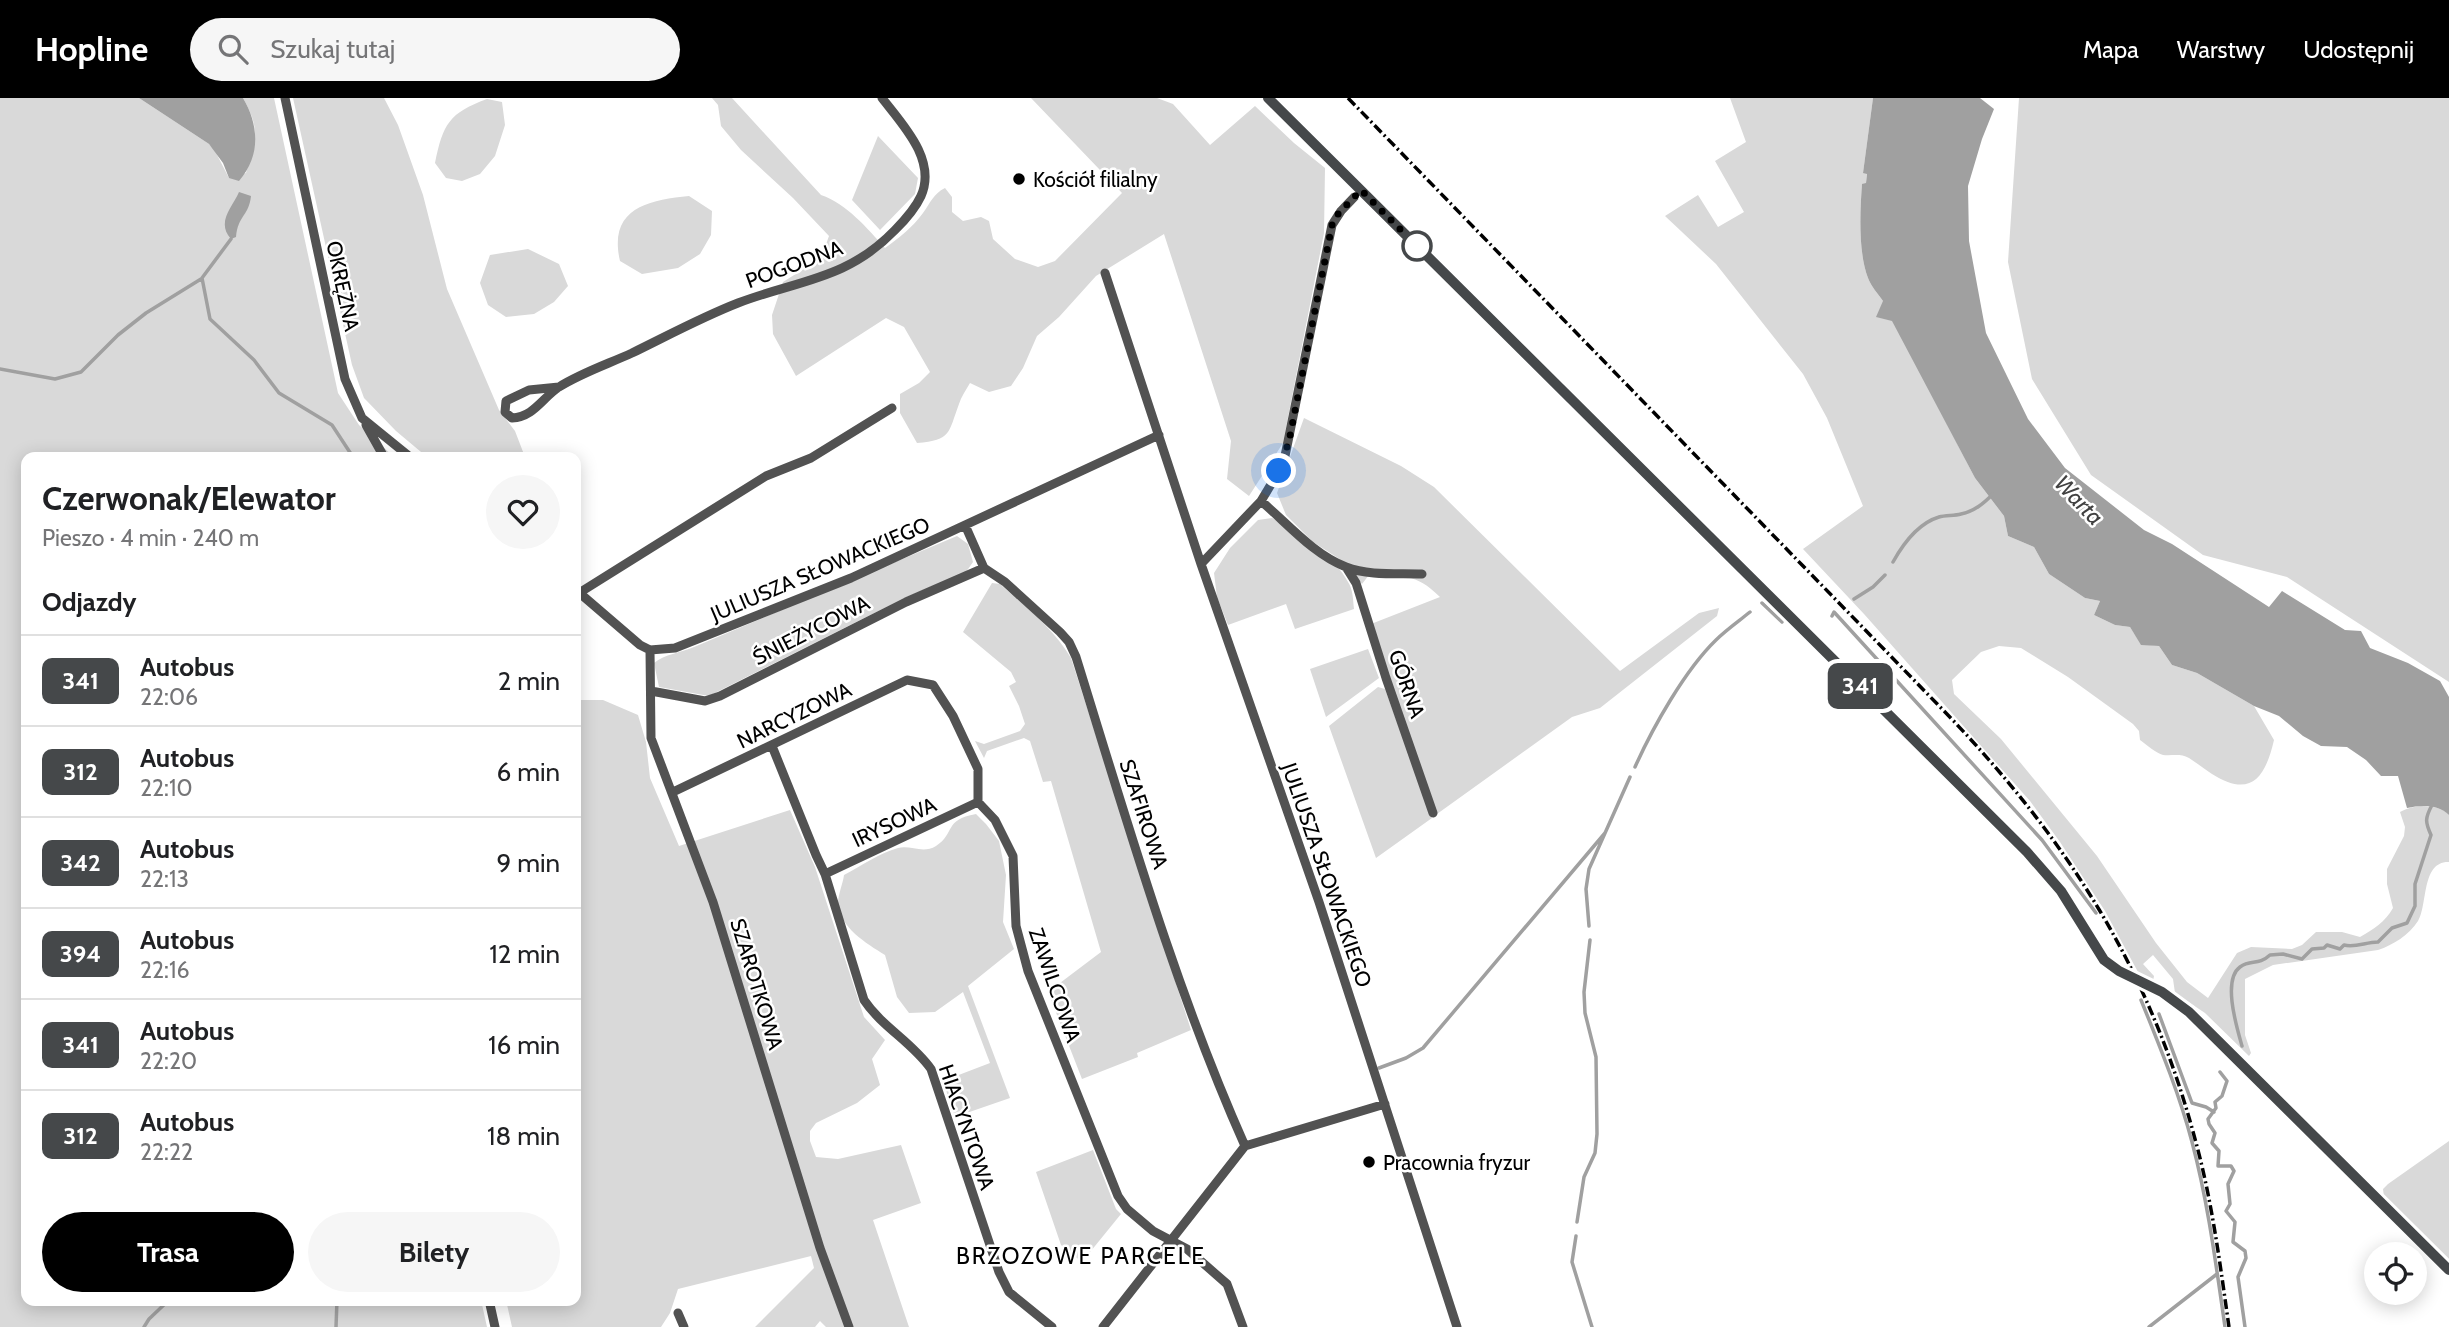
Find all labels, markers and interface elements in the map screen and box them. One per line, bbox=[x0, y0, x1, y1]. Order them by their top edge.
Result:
search box bbox=[190, 18, 680, 81]
text: Hopline bbox=[35, 29, 148, 69]
icon: search bbox=[214, 30, 252, 68]
text: Szukaj tutaj bbox=[270, 33, 395, 65]
text: Mapa bbox=[2083, 35, 2139, 64]
text: Warstwy bbox=[2177, 35, 2265, 64]
text: Udostępnij bbox=[2303, 35, 2414, 64]
place label: Kościół filialny bbox=[1033, 167, 1158, 192]
marker: Kościół filialny bbox=[1011, 171, 1027, 187]
unlabelled marker bbox=[1402, 231, 1432, 261]
street label: POGODNA bbox=[742, 235, 846, 293]
street label: OKRĘŻNA bbox=[321, 239, 365, 333]
your location bbox=[1261, 453, 1296, 488]
water label: Warta bbox=[2049, 469, 2109, 531]
button: heart bbox=[486, 475, 560, 549]
text: Czerwonak/Elewator bbox=[42, 478, 336, 518]
street label: JULIUSZA SŁOWACKIEGO bbox=[706, 511, 933, 627]
text: Pieszo · 4 min · 240 m bbox=[42, 524, 259, 552]
text: Odjazdy bbox=[42, 586, 137, 618]
street label: ŚNIEŻYCOWA bbox=[748, 590, 874, 670]
street label: GÓRNA bbox=[1384, 647, 1430, 722]
text: Autobus bbox=[140, 651, 234, 683]
line badge: 341 bbox=[1820, 663, 1900, 709]
text: 2 min bbox=[498, 665, 560, 697]
text: 341 bbox=[62, 666, 99, 695]
text: 341 bbox=[1842, 671, 1878, 700]
street label: NARCYZOWA bbox=[733, 676, 855, 754]
text: 22:06 bbox=[140, 683, 198, 711]
text: Autobus bbox=[140, 742, 234, 774]
text: 6 min bbox=[497, 756, 560, 788]
street label: SZAFIROWA bbox=[1115, 756, 1173, 872]
text: 312 bbox=[63, 757, 98, 786]
street label: JULIUSZA SŁOWACKIEGO bbox=[1277, 759, 1377, 990]
text: 22:10 bbox=[140, 774, 192, 802]
street label: IRYSOWA bbox=[848, 792, 940, 852]
text: Autobus bbox=[140, 833, 234, 865]
text: 9 min bbox=[497, 847, 560, 879]
text: 342 bbox=[60, 848, 101, 877]
text: 22:13 bbox=[140, 865, 189, 893]
street label: SZAROTKOWA bbox=[725, 916, 789, 1053]
text: Autobus bbox=[140, 924, 234, 956]
street label: ZAWILCOWA bbox=[1024, 924, 1086, 1046]
text: 12 min bbox=[489, 938, 560, 970]
text: 394 bbox=[60, 939, 101, 968]
text: 22:16 bbox=[140, 956, 189, 984]
text: Autobus bbox=[140, 1015, 234, 1047]
text: 16 min bbox=[488, 1029, 560, 1061]
text: 341 bbox=[62, 1030, 99, 1059]
text: 22:20 bbox=[140, 1047, 197, 1075]
street label: HIACYNTOWA bbox=[934, 1061, 1000, 1193]
text: Autobus bbox=[140, 1106, 234, 1138]
text: 18 min bbox=[487, 1120, 560, 1152]
text: 312 bbox=[63, 1121, 98, 1150]
text: 22:22 bbox=[140, 1138, 193, 1166]
place label: Pracownia fryzur bbox=[1383, 1150, 1531, 1175]
marker: Pracownia fryzur bbox=[1361, 1154, 1377, 1170]
button: Trasa bbox=[42, 1212, 294, 1292]
button: Bilety bbox=[308, 1212, 560, 1292]
district label: BRZOZOWE PARCELE bbox=[956, 1242, 1206, 1270]
map controls bbox=[2364, 1242, 2427, 1305]
button: locate bbox=[2364, 1242, 2427, 1305]

